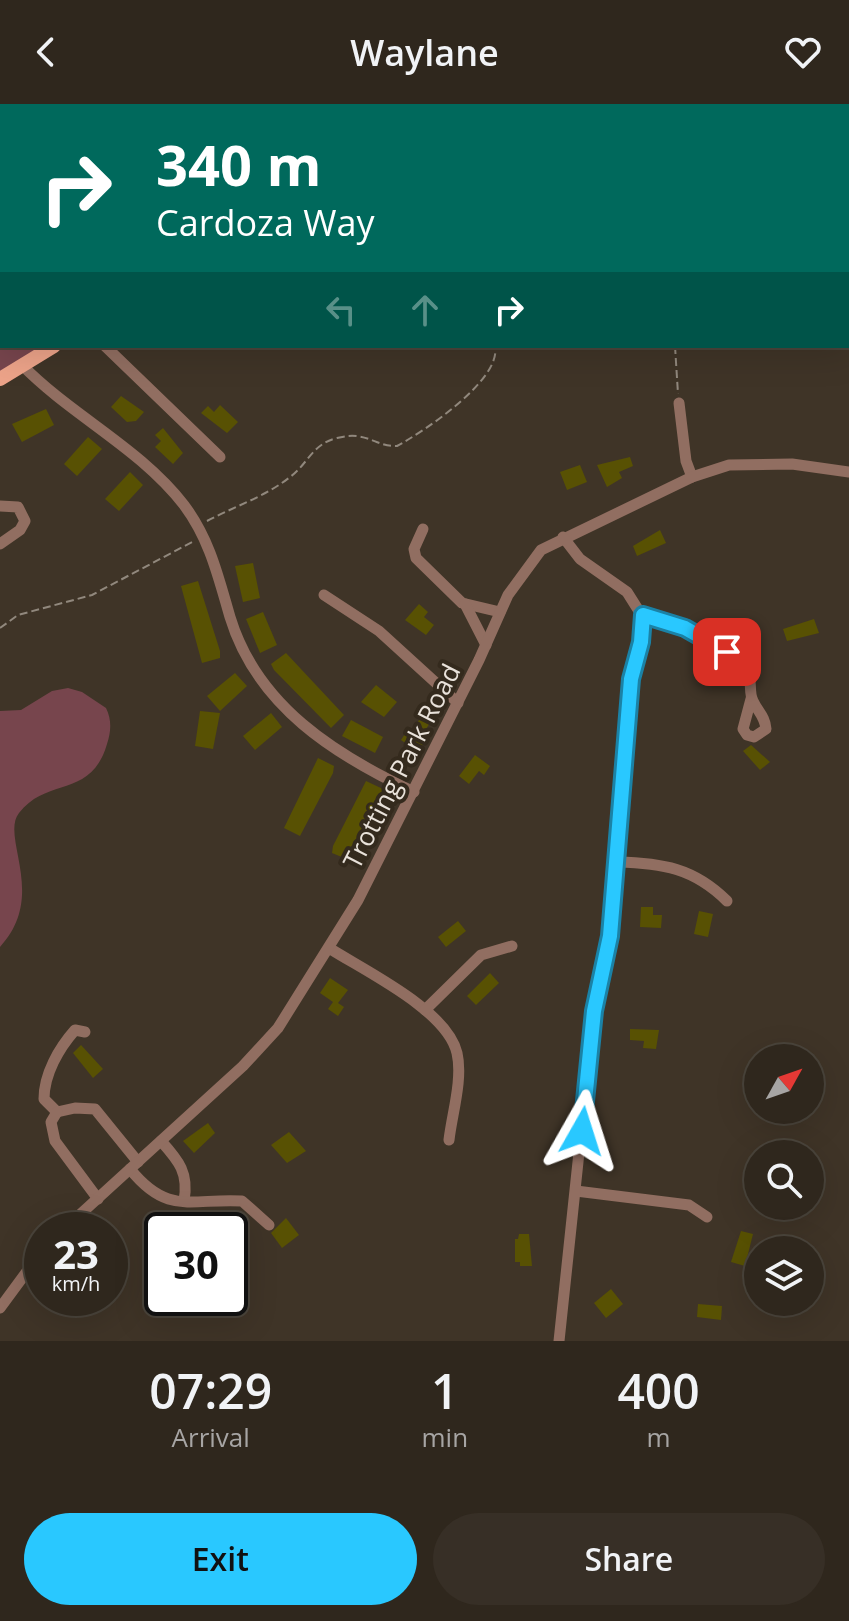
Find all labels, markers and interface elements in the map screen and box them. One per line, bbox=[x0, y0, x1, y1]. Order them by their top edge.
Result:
text: Waylane bbox=[350, 28, 499, 77]
icon: back bbox=[24, 30, 68, 74]
icon: heart bbox=[781, 30, 825, 74]
text: 340 m bbox=[156, 126, 322, 202]
icon: right bbox=[24, 136, 128, 240]
text: Cardoza Way bbox=[156, 198, 375, 247]
icon: left bbox=[319, 288, 363, 332]
icon: ahead bbox=[403, 288, 447, 332]
icon: right bbox=[487, 288, 531, 332]
pin bbox=[693, 618, 761, 686]
icon: arrive bbox=[705, 630, 749, 674]
street label: Trotting Park Road bbox=[334, 657, 468, 875]
north arrow bbox=[744, 1044, 824, 1124]
map controls bbox=[744, 1044, 824, 1316]
position arrow bbox=[540, 1089, 624, 1173]
button: search bbox=[744, 1140, 824, 1220]
speed limit sign: 30 bbox=[144, 1212, 248, 1316]
text: 23 bbox=[53, 1226, 99, 1281]
button: layers bbox=[744, 1236, 824, 1316]
text: km/h bbox=[52, 1270, 100, 1297]
text: 07:29 bbox=[149, 1358, 272, 1423]
text: 1 bbox=[431, 1358, 459, 1423]
text: 400 bbox=[617, 1358, 700, 1423]
text: Arrival bbox=[172, 1419, 250, 1455]
text: min bbox=[422, 1419, 468, 1455]
text: m bbox=[647, 1419, 671, 1455]
button: Exit bbox=[24, 1513, 417, 1605]
button: Share bbox=[433, 1513, 825, 1605]

